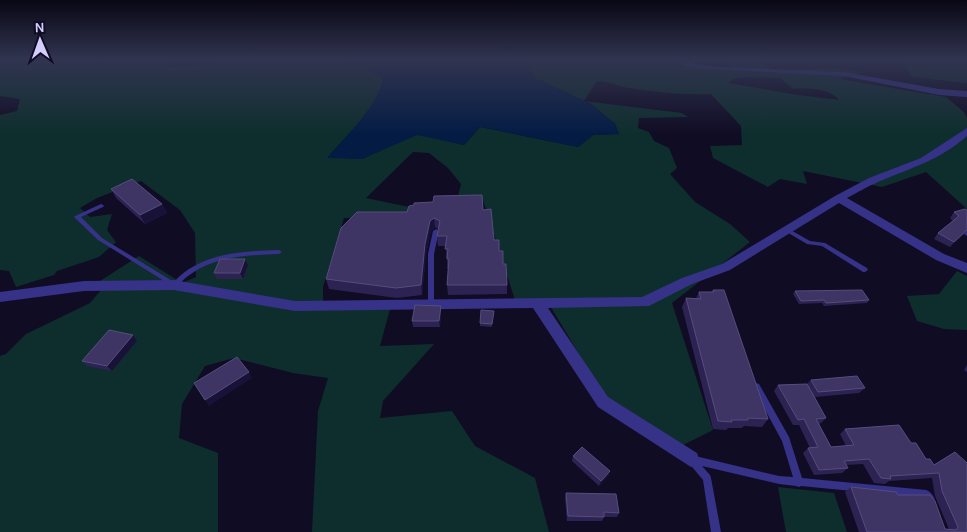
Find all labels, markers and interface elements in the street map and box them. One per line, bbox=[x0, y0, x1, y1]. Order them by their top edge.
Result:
north arrow bbox=[15, 15, 65, 65]
text: N bbox=[34, 19, 45, 36]

